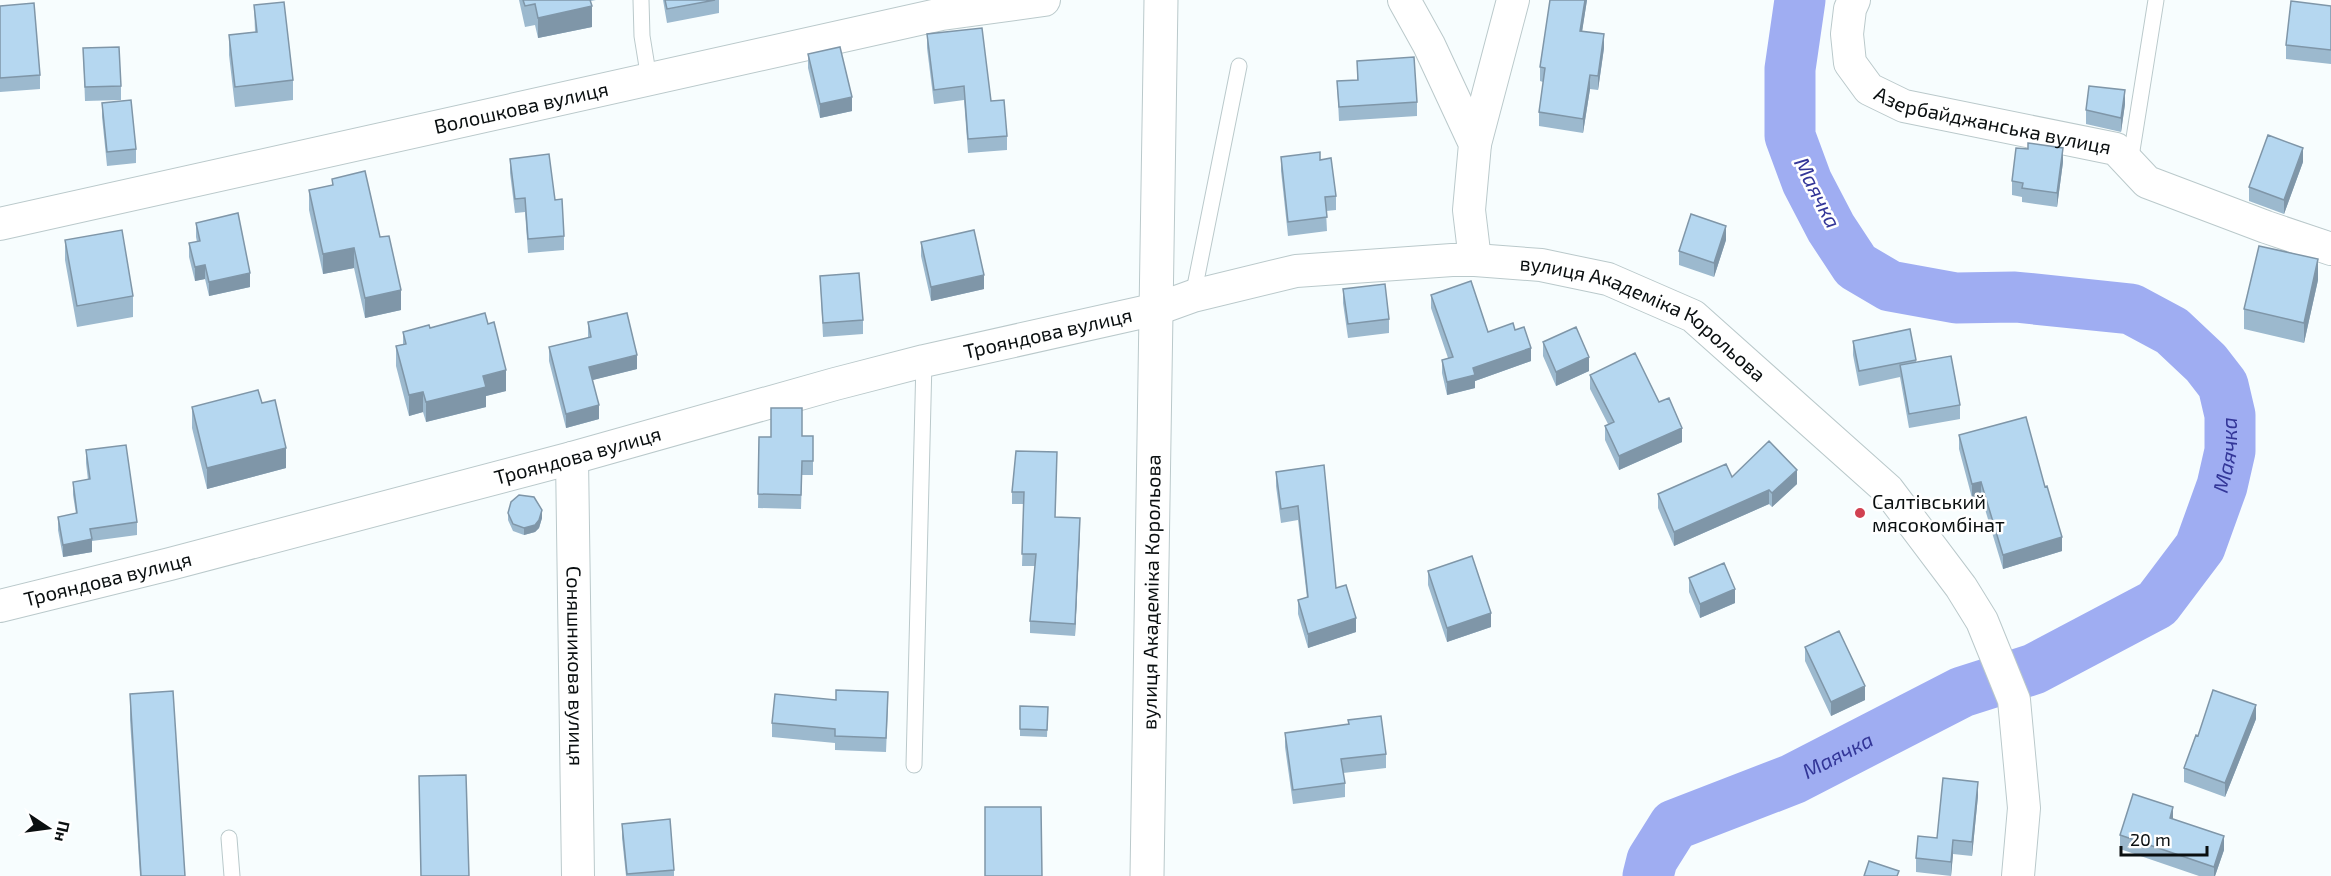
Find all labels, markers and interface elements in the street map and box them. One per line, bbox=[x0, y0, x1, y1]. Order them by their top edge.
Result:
street label: Волошкова вулиця bbox=[432, 76, 610, 138]
street label: Азербайджанська вулиця bbox=[1871, 81, 2113, 159]
water label: Маячка bbox=[1790, 153, 1847, 232]
street label: вулиця Академіка Корольова bbox=[1519, 250, 1771, 386]
street label: Трояндова вулиця bbox=[961, 302, 1134, 363]
water label: Маячка bbox=[2207, 417, 2241, 495]
street label: Трояндова вулиця bbox=[492, 421, 664, 489]
street label: вулиця Академіка Корольова bbox=[1136, 454, 1165, 730]
place label: Салтівський мясокомбінат bbox=[1872, 489, 2005, 536]
marker: Салтівський мясокомбінат bbox=[1853, 506, 1867, 520]
street label: Трояндова вулиця bbox=[21, 546, 194, 611]
street label: Соняшникова вулиця bbox=[563, 566, 589, 766]
water label: Маячка bbox=[1798, 726, 1877, 783]
north arrow bbox=[18, 798, 78, 858]
text: Пн bbox=[52, 819, 75, 844]
scale bar bbox=[2121, 819, 2206, 857]
text: 20 m bbox=[2130, 828, 2171, 850]

